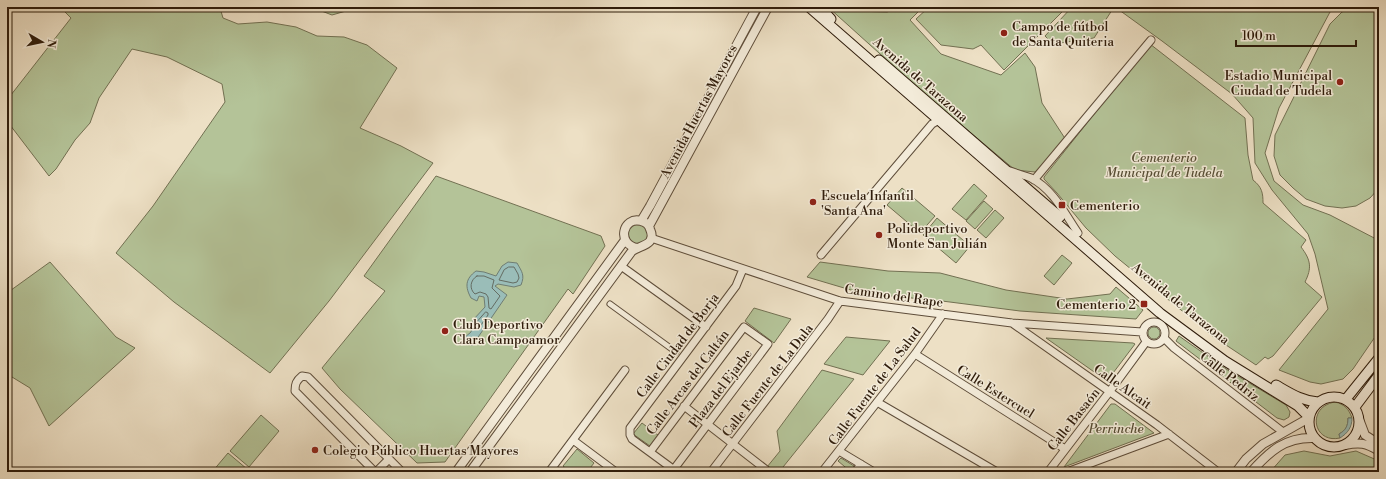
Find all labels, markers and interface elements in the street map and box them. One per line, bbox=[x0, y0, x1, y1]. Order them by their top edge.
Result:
place label: Campo de fútbol de Santa Quiteria bbox=[1012, 19, 1114, 50]
north arrow bbox=[22, 22, 62, 62]
scale bar bbox=[1236, 22, 1356, 48]
marker: Campo de fútbol de Santa Quiteria bbox=[999, 28, 1009, 38]
text: 100 m bbox=[1242, 29, 1276, 44]
street label: Avenida de Tarazona bbox=[869, 33, 972, 126]
text: N bbox=[43, 38, 58, 49]
street label: Avenida Huertas Mayores bbox=[656, 42, 741, 182]
place label: Estadio Municipal Ciudad de Tudela bbox=[1224, 68, 1332, 99]
marker: Estadio Municipal Ciudad de Tudela bbox=[1335, 77, 1345, 87]
park label: Cementerio Municipal de Tudela bbox=[1105, 150, 1224, 181]
place label: Escuela Infantil 'Santa Ana' bbox=[821, 188, 914, 219]
marker: Escuela Infantil 'Santa Ana' bbox=[808, 197, 818, 207]
place label: Cementerio bbox=[1070, 198, 1140, 214]
marker: Cementerio bbox=[1057, 200, 1067, 210]
place label: Polideportivo Monte San Julián bbox=[887, 221, 987, 252]
marker: Polideportivo Monte San Julián bbox=[874, 230, 884, 240]
street label: Avenida de Tarazona bbox=[1127, 259, 1233, 348]
street label: Camino del Rape bbox=[844, 281, 945, 311]
street label: Calle Ciudad de Borja bbox=[633, 290, 723, 401]
place label: Cementerio 2 bbox=[1056, 297, 1136, 313]
marker: Cementerio 2 bbox=[1139, 299, 1149, 309]
place label: Club Deportivo Clara Campoamor bbox=[453, 317, 560, 348]
street label: Calle Fuente de La Dula bbox=[719, 321, 817, 440]
street label: Calle Fuente de La Salud bbox=[825, 324, 925, 449]
marker: Club Deportivo Clara Campoamor bbox=[440, 326, 450, 336]
street label: Calle Arcas del Caltán bbox=[643, 327, 733, 438]
street label: Plaza del Ejarbe bbox=[686, 346, 756, 431]
street label: Calle Pedriz bbox=[1197, 349, 1262, 405]
street label: Calle Alcait bbox=[1090, 361, 1155, 413]
street label: Calle Estercuel bbox=[954, 362, 1037, 422]
street label: Calle Basaón bbox=[1044, 385, 1103, 454]
park label: Perrinche bbox=[1087, 421, 1144, 437]
place label: Colegio Público Huertas Mayores bbox=[323, 443, 519, 459]
marker: Colegio Público Huertas Mayores bbox=[310, 445, 320, 455]

